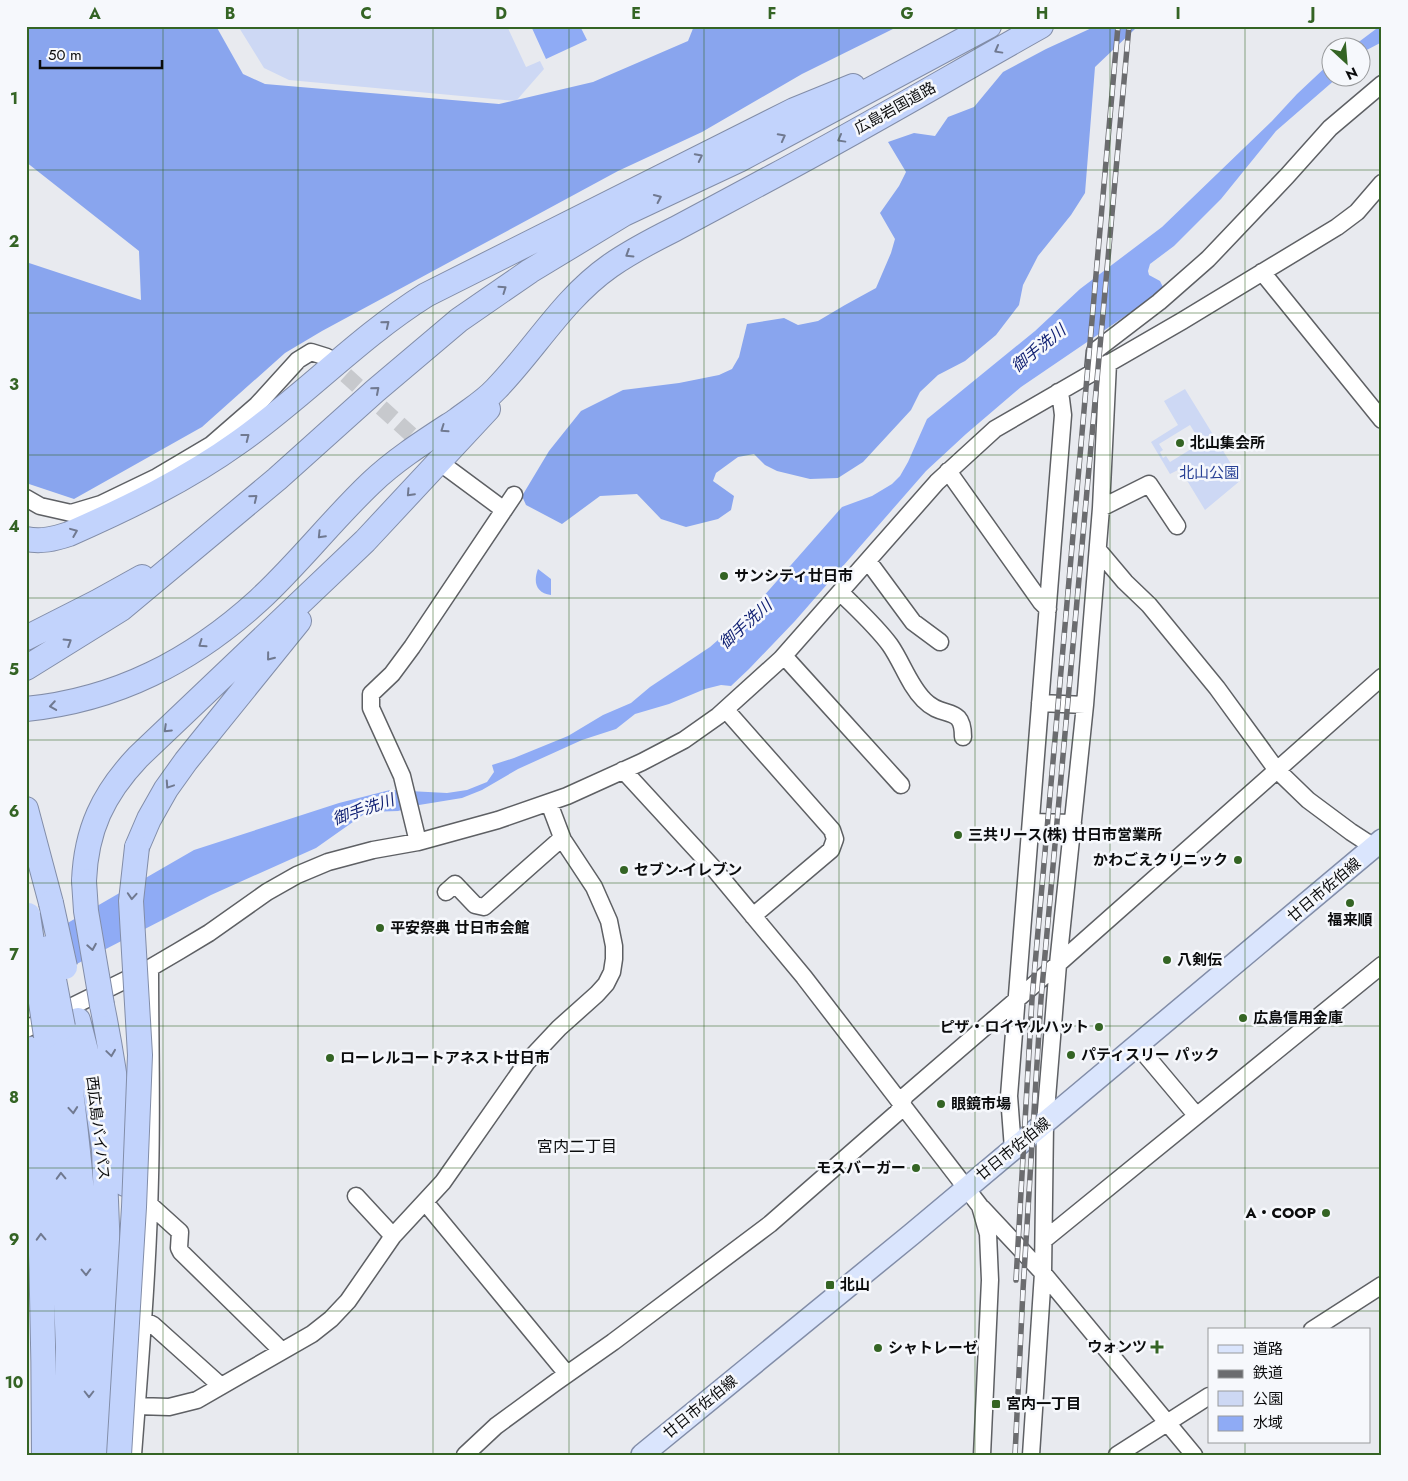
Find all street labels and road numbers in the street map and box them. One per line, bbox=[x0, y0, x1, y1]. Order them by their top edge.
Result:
street label: 広島岩国道路 bbox=[850, 77, 940, 139]
street label: 廿日市佐伯線 bbox=[1282, 853, 1366, 927]
street label: 西広島バイパス bbox=[81, 1075, 115, 1181]
street label: 廿日市佐伯線 bbox=[971, 1112, 1055, 1186]
street label: 廿日市佐伯線 bbox=[658, 1370, 742, 1444]

